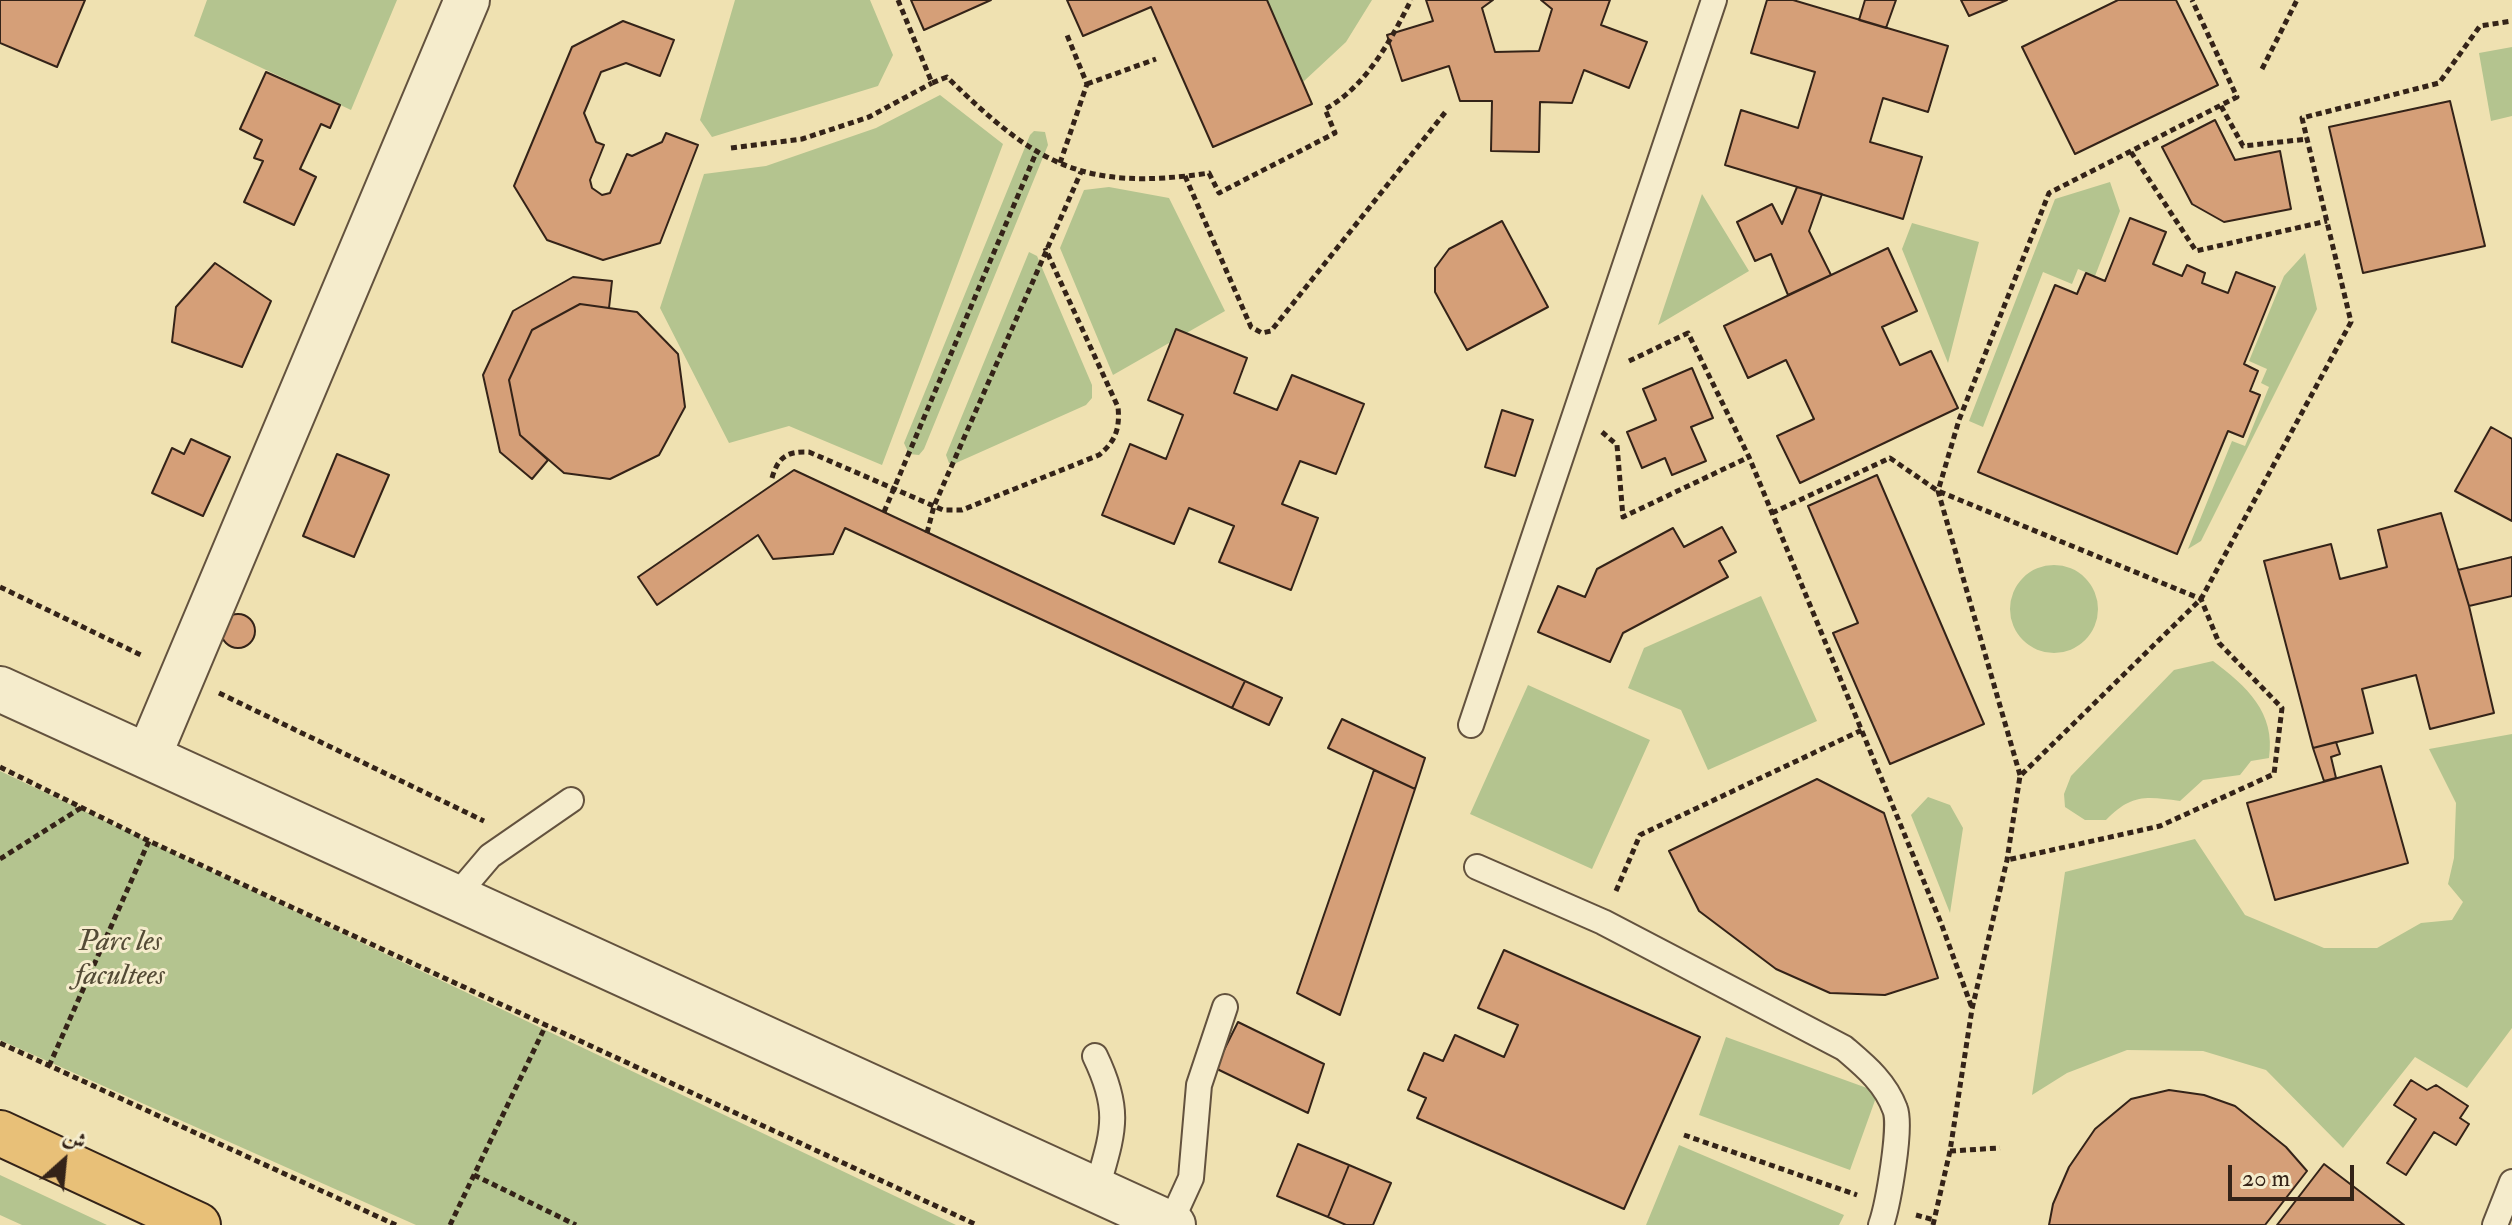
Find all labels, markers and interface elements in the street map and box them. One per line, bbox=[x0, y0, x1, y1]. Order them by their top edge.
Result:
park label: Parc les facultees bbox=[75, 926, 165, 996]
north arrow bbox=[24, 1121, 104, 1201]
text: ش bbox=[59, 1122, 91, 1157]
scale bar bbox=[2232, 1149, 2358, 1199]
text: 20 m bbox=[2242, 1163, 2290, 1194]

